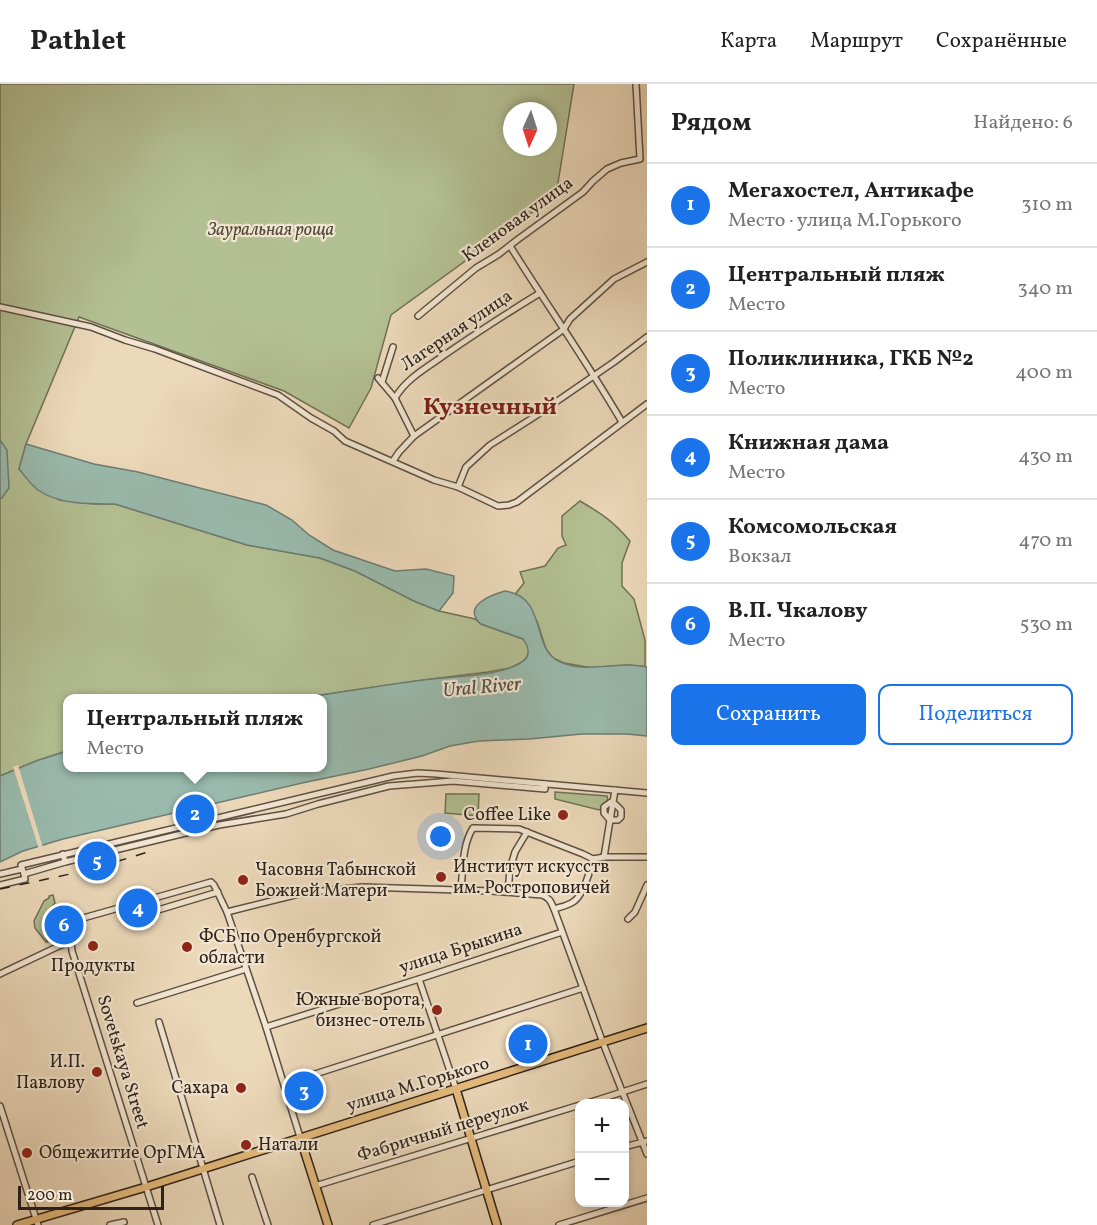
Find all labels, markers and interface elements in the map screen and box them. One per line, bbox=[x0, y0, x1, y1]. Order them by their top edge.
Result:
text: Pathlet bbox=[30, 22, 126, 61]
text: Карта bbox=[720, 27, 777, 56]
text: Маршрут bbox=[810, 27, 903, 56]
text: Сохранённые bbox=[936, 27, 1067, 56]
north arrow bbox=[503, 102, 557, 156]
text: Рядом bbox=[671, 105, 751, 141]
text: Найдено: 6 bbox=[973, 109, 1073, 137]
street label: Кленовая улица bbox=[457, 171, 579, 269]
text: Мегахостел, Антикафе bbox=[728, 176, 974, 207]
text: 1 bbox=[686, 191, 695, 219]
text: 310 m bbox=[1021, 191, 1073, 219]
text: Место · улица М.Горького bbox=[728, 207, 962, 235]
park label: Зауральная роща bbox=[207, 218, 334, 243]
text: Центральный пляж bbox=[728, 260, 945, 291]
text: 2 bbox=[685, 275, 696, 303]
text: 340 m bbox=[1017, 275, 1073, 303]
street label: Лагерная улица bbox=[396, 284, 518, 378]
text: Место bbox=[728, 291, 785, 319]
text: Поликлиника, ГКБ №2 bbox=[728, 344, 974, 375]
text: 3 bbox=[685, 359, 696, 387]
text: 400 m bbox=[1015, 359, 1073, 387]
text: Место bbox=[728, 375, 785, 403]
district label: Кузнечный bbox=[423, 391, 557, 425]
text: Книжная дама bbox=[728, 428, 889, 459]
text: 4 bbox=[684, 443, 697, 471]
text: 430 m bbox=[1018, 443, 1073, 471]
text: Место bbox=[728, 459, 785, 487]
text: Комсомольская bbox=[728, 512, 897, 543]
text: 5 bbox=[686, 527, 695, 555]
text: 470 m bbox=[1018, 527, 1073, 555]
text: Вокзал bbox=[728, 543, 791, 571]
text: В.П. Чкалову bbox=[728, 596, 868, 627]
text: 6 bbox=[685, 611, 696, 639]
text: 530 m bbox=[1020, 611, 1073, 639]
text: Место bbox=[728, 627, 785, 655]
water label: Ural River bbox=[441, 671, 523, 705]
button: Сохранить bbox=[671, 684, 866, 745]
button: Поделиться bbox=[878, 684, 1073, 745]
popup bbox=[63, 694, 327, 772]
text: Центральный пляж bbox=[87, 704, 303, 735]
text: Место bbox=[87, 735, 144, 763]
pin: 2 bbox=[176, 792, 214, 836]
place label: Coffee Like bbox=[463, 803, 551, 828]
marker: Coffee Like bbox=[556, 808, 570, 822]
your location bbox=[426, 822, 455, 851]
pin: 5 bbox=[78, 838, 116, 884]
place label: Институт искусств им. Ростроповичей bbox=[453, 855, 610, 901]
place label: Часовня Табынской Божией Матери bbox=[255, 858, 416, 904]
marker: Институт искусств им. Ростроповичей bbox=[434, 870, 448, 884]
marker: Часовня Табынской Божией Матери bbox=[236, 873, 250, 887]
pin: 4 bbox=[118, 886, 158, 930]
pin: 6 bbox=[44, 902, 84, 948]
street label: улица Брыкина bbox=[396, 917, 526, 981]
place label: ФСБ по Оренбургской области bbox=[199, 925, 382, 971]
marker: Продукты bbox=[86, 939, 100, 953]
marker: ФСБ по Оренбургской области bbox=[180, 940, 194, 954]
place label: Продукты bbox=[51, 954, 135, 979]
place label: Южные ворота, бизнес-отель bbox=[295, 988, 425, 1034]
street label: Sovetskaya Street bbox=[90, 992, 154, 1132]
marker: Южные ворота, бизнес-отель bbox=[430, 1003, 444, 1017]
pin: 1 bbox=[508, 1022, 548, 1066]
place label: И.П. Павлову bbox=[16, 1050, 85, 1096]
street label: улица М.Горького bbox=[343, 1051, 493, 1119]
marker: И.П. Павлову bbox=[90, 1065, 104, 1079]
pin: 3 bbox=[284, 1068, 324, 1114]
place label: Сахара bbox=[171, 1076, 229, 1101]
marker: Сахара bbox=[234, 1081, 248, 1095]
street label: Фабричный переулок bbox=[354, 1093, 532, 1169]
map controls bbox=[575, 1099, 629, 1207]
button: + bbox=[575, 1099, 629, 1153]
place label: Натали bbox=[258, 1133, 319, 1158]
marker: Натали bbox=[239, 1138, 253, 1152]
place label: Общежитие ОрГМА bbox=[39, 1141, 206, 1166]
marker: Общежитие ОрГМА bbox=[20, 1146, 34, 1160]
button: − bbox=[575, 1153, 629, 1207]
scale bar bbox=[18, 1183, 164, 1210]
text: 200 m bbox=[27, 1185, 72, 1207]

